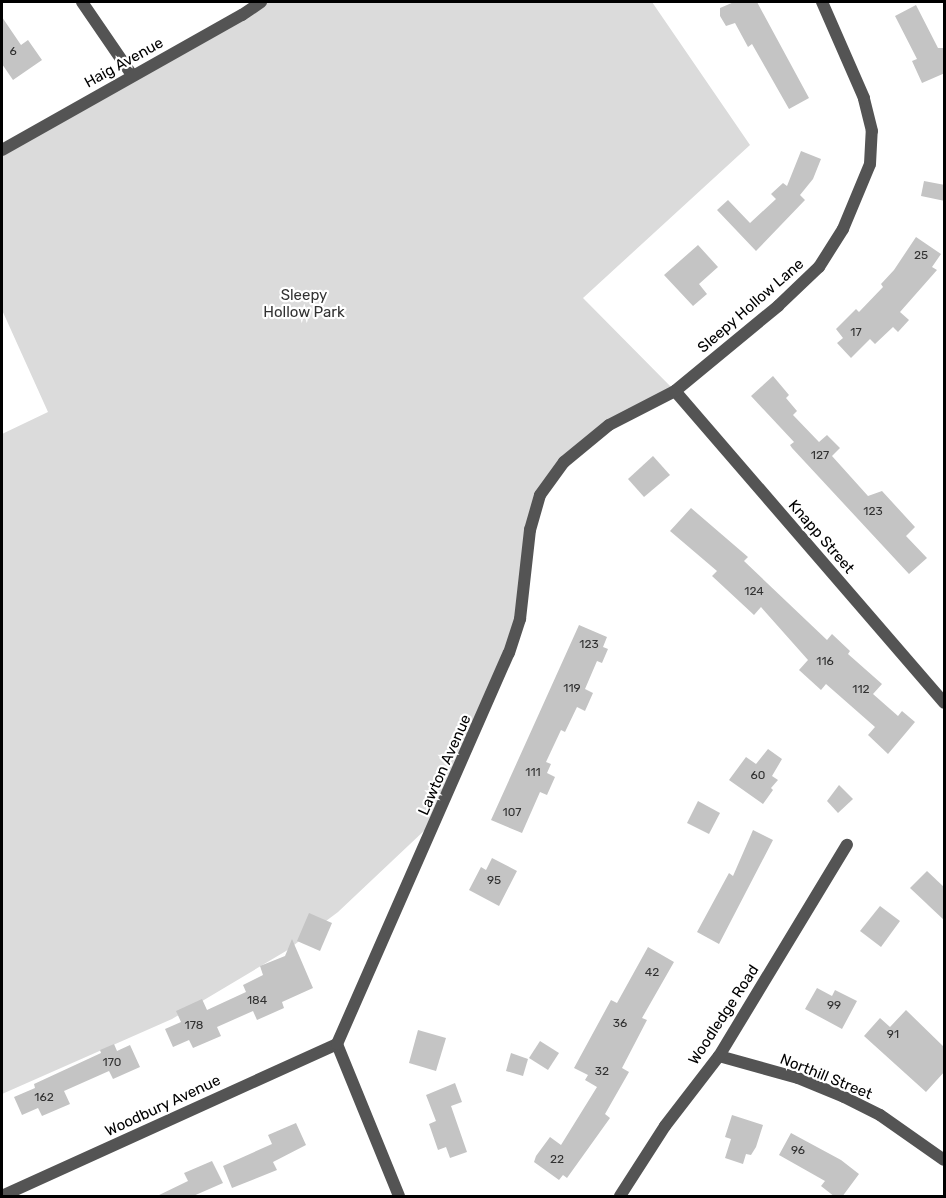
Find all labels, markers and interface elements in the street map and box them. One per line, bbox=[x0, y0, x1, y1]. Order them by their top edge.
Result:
street label: Haig Avenue bbox=[81, 34, 167, 92]
house number: 6 bbox=[9, 45, 17, 59]
house number: 25 bbox=[914, 249, 928, 263]
street label: Sleepy Hollow Lane bbox=[694, 255, 808, 357]
park label: Sleepy Hollow Park bbox=[263, 286, 345, 321]
house number: 17 bbox=[850, 326, 862, 340]
house number: 127 bbox=[811, 449, 829, 463]
street label: Knapp Street bbox=[784, 497, 858, 577]
house number: 123 bbox=[863, 505, 883, 519]
house number: 124 bbox=[744, 585, 764, 599]
house number: 123 bbox=[579, 638, 599, 652]
house number: 116 bbox=[816, 655, 834, 669]
house number: 119 bbox=[563, 682, 581, 696]
house number: 112 bbox=[852, 683, 870, 697]
street label: Lawton Avenue bbox=[415, 712, 475, 818]
house number: 111 bbox=[525, 766, 541, 780]
house number: 60 bbox=[751, 769, 765, 783]
house number: 107 bbox=[503, 806, 521, 820]
house number: 95 bbox=[487, 874, 501, 888]
street label: Woodledge Road bbox=[685, 962, 763, 1068]
house number: 42 bbox=[645, 966, 659, 980]
house number: 184 bbox=[247, 994, 267, 1008]
house number: 99 bbox=[827, 999, 841, 1013]
house number: 36 bbox=[613, 1017, 627, 1031]
house number: 178 bbox=[185, 1019, 203, 1033]
house number: 91 bbox=[887, 1028, 899, 1042]
street label: Northill Street bbox=[777, 1050, 875, 1104]
house number: 170 bbox=[103, 1056, 121, 1070]
house number: 32 bbox=[595, 1065, 609, 1079]
street label: Woodbury Avenue bbox=[102, 1071, 224, 1141]
house number: 162 bbox=[34, 1091, 54, 1105]
house number: 96 bbox=[791, 1144, 805, 1158]
house number: 22 bbox=[550, 1153, 564, 1167]

